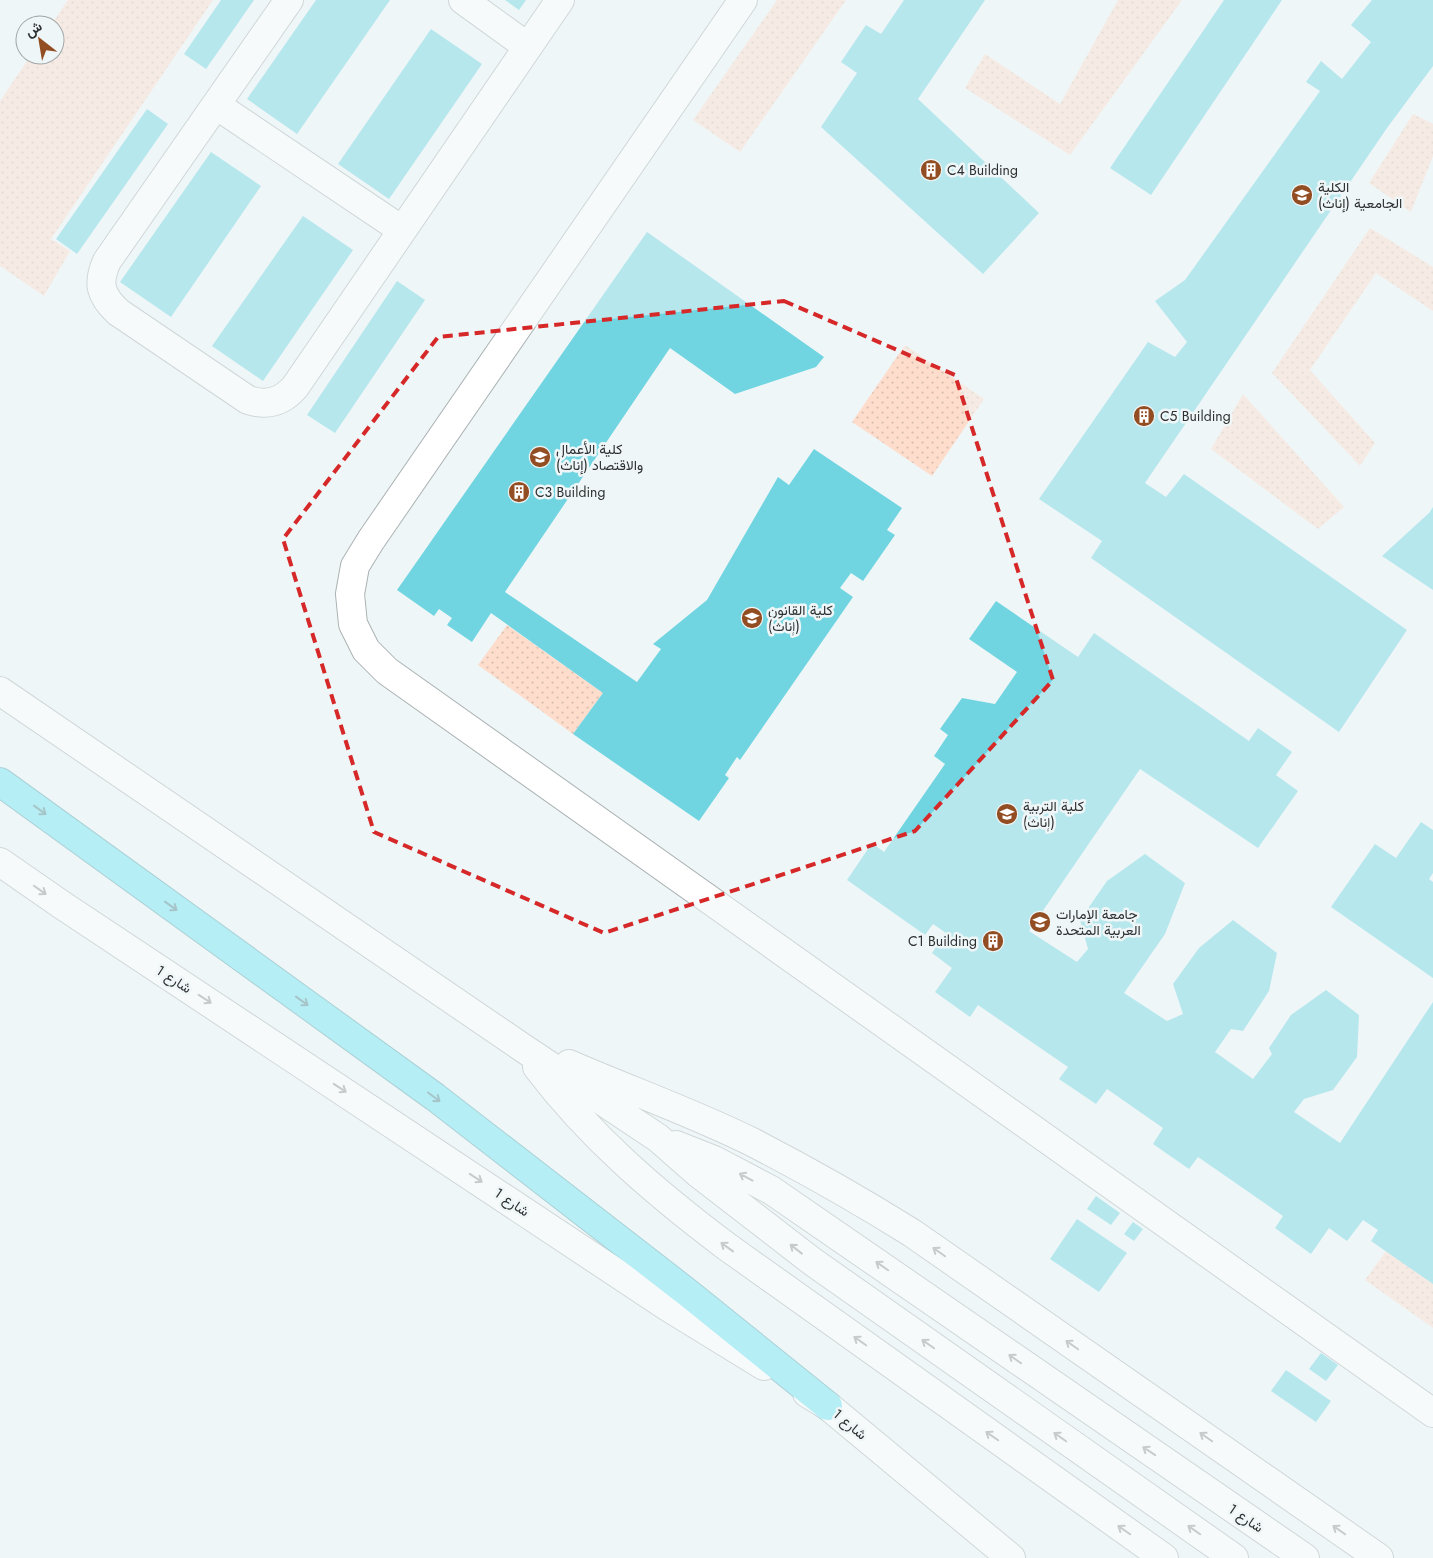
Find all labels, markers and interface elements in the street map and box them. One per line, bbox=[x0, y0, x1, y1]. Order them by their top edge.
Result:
north arrow bbox=[15, 15, 65, 65]
text: ش bbox=[21, 16, 46, 42]
building icon: C4 Building bbox=[919, 158, 943, 182]
place label: C4 Building bbox=[947, 160, 1018, 180]
place label: الكلية الجامعية (إناث) bbox=[1318, 177, 1402, 213]
school or university icon: الكلية الجامعية (إناث) bbox=[1290, 183, 1314, 207]
building icon: C5 Building bbox=[1132, 404, 1156, 428]
place label: C5 Building bbox=[1160, 406, 1231, 426]
place label: كلية الأعمال والاقتصاد (إناث) bbox=[556, 439, 643, 475]
school or university icon: كلية الأعمال والاقتصاد (إناث) bbox=[528, 445, 552, 469]
building icon: C3 Building bbox=[507, 480, 531, 504]
place label: C3 Building bbox=[535, 482, 605, 502]
place label: كلية القانون (إناث) bbox=[768, 600, 833, 636]
school or university icon: كلية القانون (إناث) bbox=[740, 606, 764, 630]
place label: كلية التربية (إناث) bbox=[1023, 796, 1084, 832]
school or university icon: كلية التربية (إناث) bbox=[995, 802, 1019, 826]
one-way arrow bbox=[33, 805, 47, 815]
one-way arrow bbox=[33, 885, 47, 895]
one-way arrow bbox=[164, 901, 178, 911]
place label: جامعة الإمارات العربية المتحدة bbox=[1056, 904, 1141, 940]
school or university icon: جامعة الإمارات العربية المتحدة bbox=[1028, 910, 1052, 934]
building icon: C1 Building bbox=[981, 929, 1005, 953]
place label: C1 Building bbox=[908, 931, 977, 951]
street label: شارع 1 bbox=[152, 960, 196, 999]
one-way arrow bbox=[197, 994, 211, 1004]
one-way arrow bbox=[295, 996, 309, 1007]
one-way arrow bbox=[333, 1084, 347, 1094]
one-way arrow bbox=[427, 1092, 441, 1102]
one-way arrow bbox=[739, 1172, 754, 1182]
one-way arrow bbox=[469, 1173, 483, 1183]
street label: شارع 1 bbox=[490, 1183, 534, 1222]
one-way arrow bbox=[720, 1242, 734, 1252]
one-way arrow bbox=[790, 1243, 803, 1254]
one-way arrow bbox=[932, 1247, 946, 1257]
one-way arrow bbox=[875, 1261, 889, 1271]
one-way arrow bbox=[853, 1336, 867, 1346]
one-way arrow bbox=[921, 1339, 935, 1349]
one-way arrow bbox=[1066, 1340, 1080, 1350]
one-way arrow bbox=[1009, 1354, 1023, 1364]
street label: شارع 1 bbox=[828, 1404, 871, 1445]
one-way arrow bbox=[986, 1430, 999, 1441]
one-way arrow bbox=[1054, 1432, 1067, 1443]
one-way arrow bbox=[1199, 1432, 1213, 1442]
one-way arrow bbox=[1142, 1446, 1156, 1456]
street label: شارع 1 bbox=[1224, 1499, 1268, 1538]
one-way arrow bbox=[1117, 1525, 1131, 1535]
one-way arrow bbox=[1187, 1525, 1201, 1535]
one-way arrow bbox=[1332, 1525, 1346, 1535]

